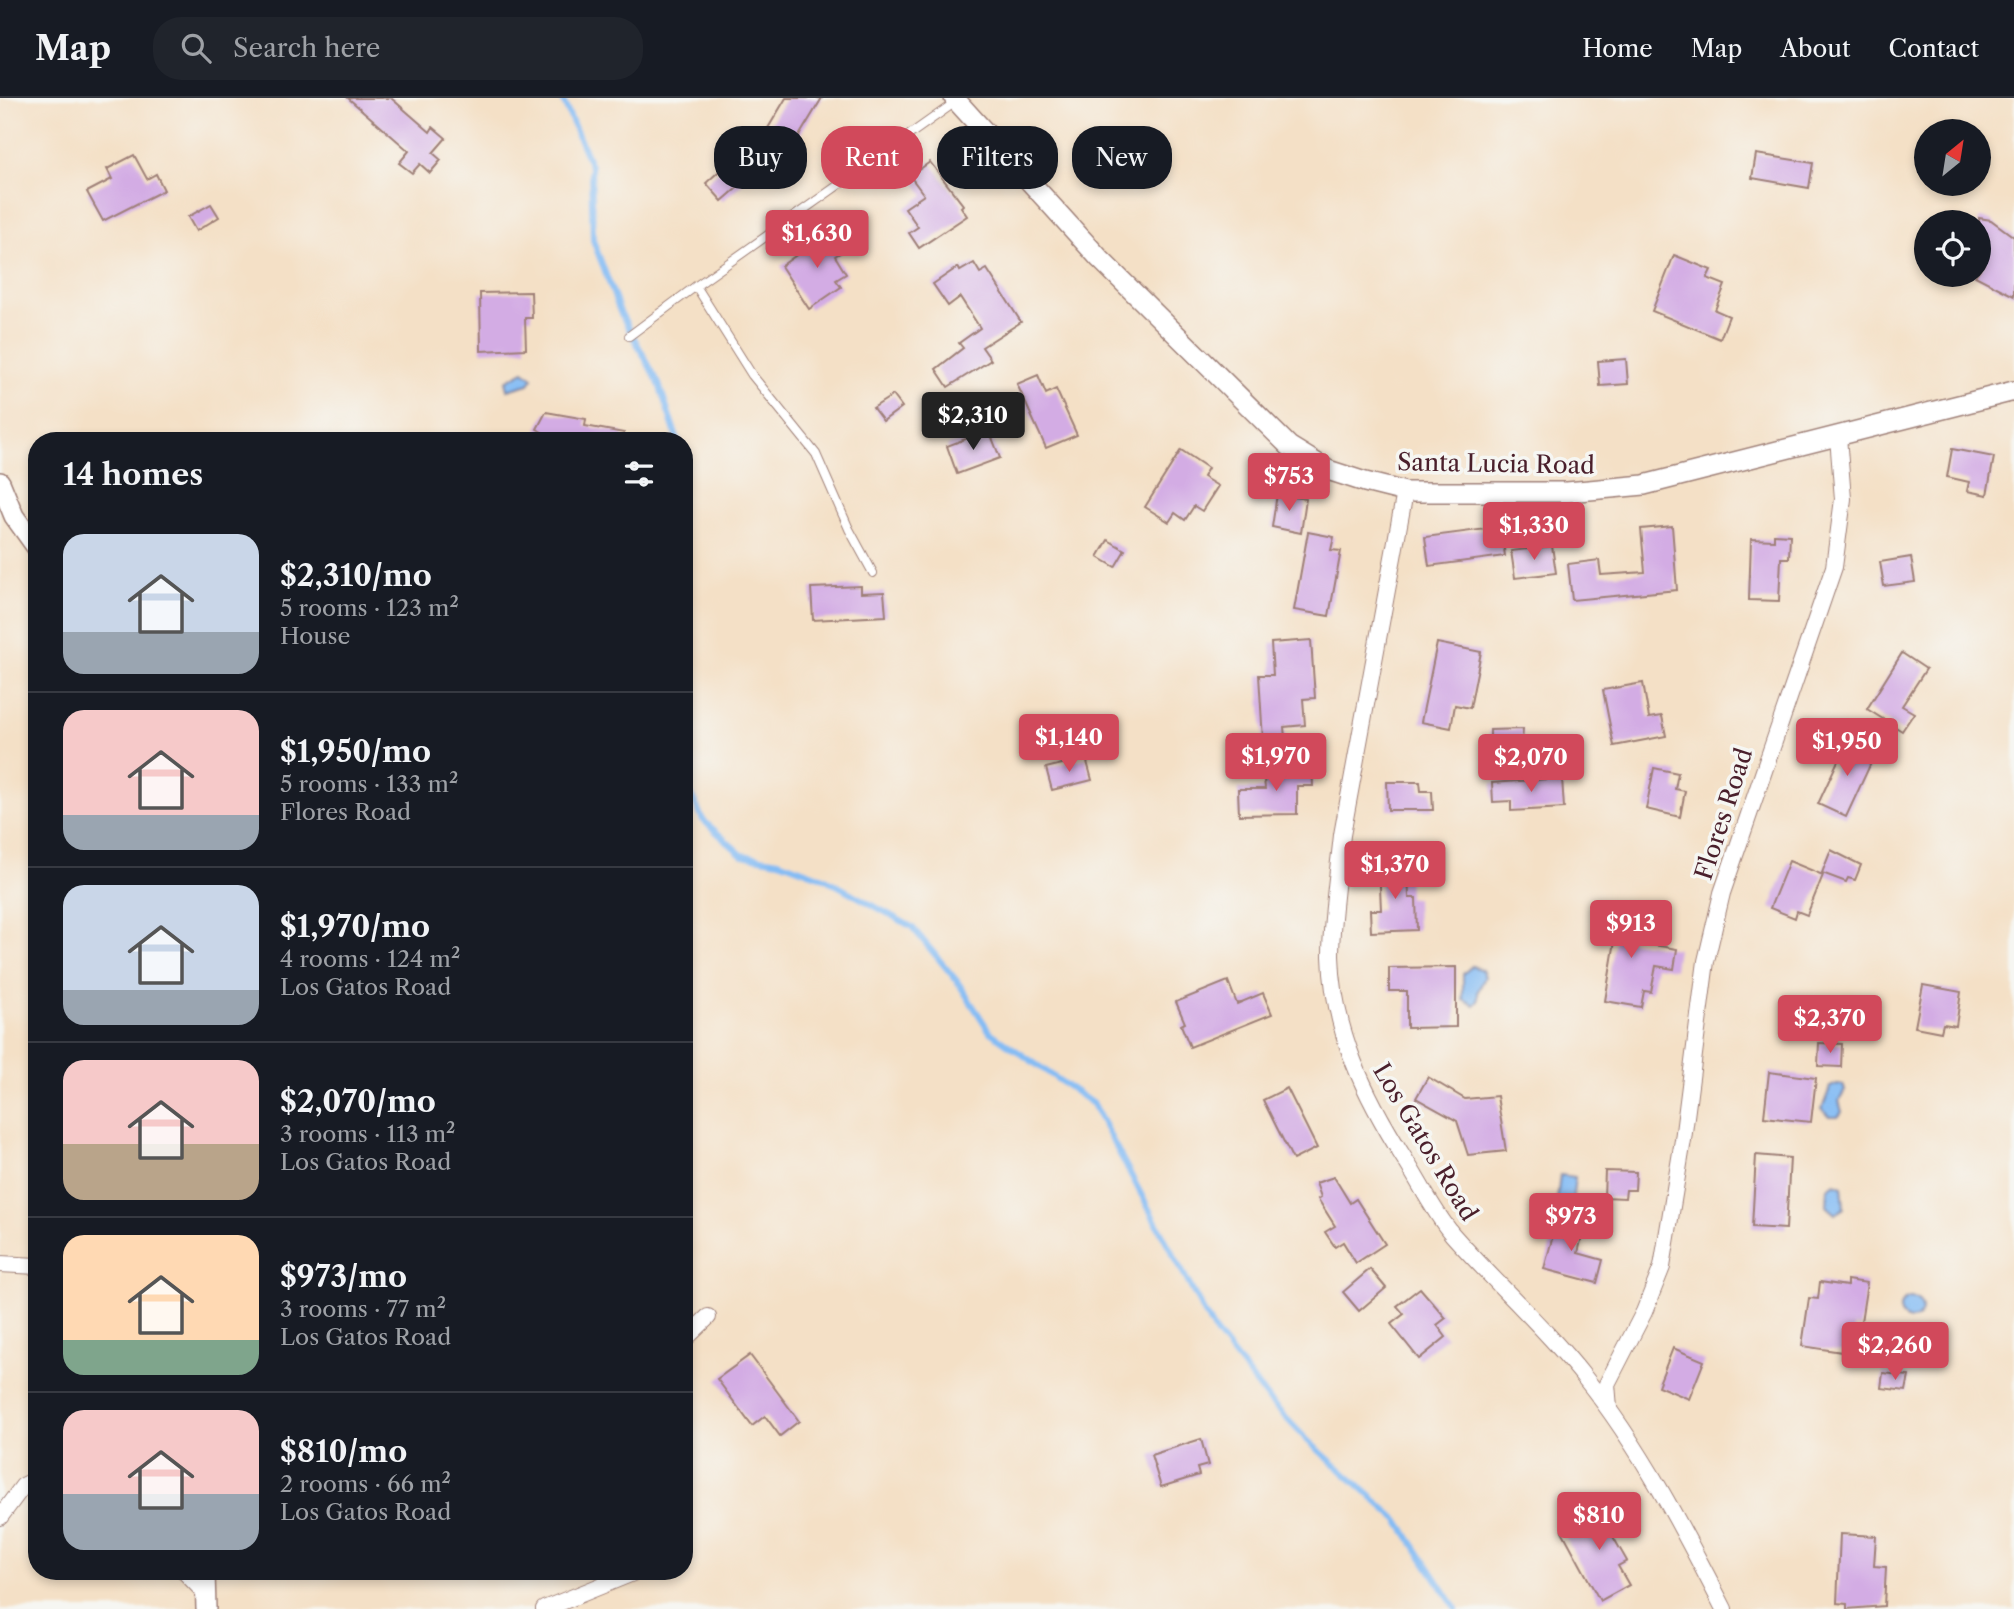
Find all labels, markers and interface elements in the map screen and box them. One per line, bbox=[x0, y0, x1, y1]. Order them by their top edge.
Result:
search box bbox=[153, 17, 643, 80]
text: Map bbox=[35, 28, 111, 69]
icon: search bbox=[177, 29, 215, 67]
text: Search here bbox=[233, 32, 380, 64]
text: Home bbox=[1582, 34, 1653, 63]
text: Map bbox=[1691, 34, 1742, 63]
text: About bbox=[1780, 34, 1851, 63]
text: Contact bbox=[1889, 34, 1979, 63]
north arrow bbox=[1914, 119, 1992, 196]
map controls bbox=[1914, 119, 1991, 287]
chip: Buy bbox=[714, 126, 807, 189]
chip: Rent bbox=[821, 126, 923, 189]
chip: Filters bbox=[937, 126, 1058, 189]
chip: New bbox=[1072, 126, 1172, 189]
button: locate bbox=[1914, 210, 1991, 287]
pin: $1,630 bbox=[760, 211, 874, 270]
text: $1,630 bbox=[782, 219, 852, 247]
pin: $2,310 bbox=[916, 392, 1030, 452]
text: $2,310 bbox=[938, 401, 1008, 429]
street label: Santa Lucia Road bbox=[1397, 447, 1595, 480]
pin: $753 bbox=[1248, 454, 1330, 513]
icon: filters bbox=[620, 455, 658, 493]
text: 14 homes bbox=[63, 456, 203, 493]
text: $753 bbox=[1264, 462, 1314, 490]
pin: $1,330 bbox=[1477, 503, 1591, 562]
text: $1,330 bbox=[1499, 511, 1569, 539]
text: $2,310/mo bbox=[280, 557, 432, 594]
icon: home bbox=[119, 562, 203, 646]
text: 5 rooms · 123 m² bbox=[280, 594, 459, 622]
text: House bbox=[280, 622, 350, 650]
pin: $1,140 bbox=[1012, 714, 1126, 774]
pin: $1,950 bbox=[1790, 718, 1904, 778]
text: $1,140 bbox=[1035, 723, 1103, 751]
text: $1,950 bbox=[1812, 727, 1882, 755]
text: $1,950/mo bbox=[280, 733, 431, 770]
pin: $1,970 bbox=[1219, 734, 1333, 793]
pin: $2,070 bbox=[1474, 734, 1588, 794]
icon: home bbox=[119, 738, 203, 822]
text: $1,970 bbox=[1241, 742, 1311, 770]
text: $2,070 bbox=[1494, 743, 1568, 771]
street label: Flores Road bbox=[1689, 744, 1759, 883]
text: 5 rooms · 133 m² bbox=[280, 770, 458, 798]
text: Flores Road bbox=[280, 798, 411, 826]
pin: $1,370 bbox=[1338, 842, 1452, 901]
text: $1,370 bbox=[1360, 850, 1430, 878]
pin: $913 bbox=[1590, 900, 1672, 960]
text: $1,970/mo bbox=[280, 908, 430, 945]
text: $913 bbox=[1606, 909, 1656, 937]
icon: home bbox=[119, 913, 203, 997]
text: 4 rooms · 124 m² bbox=[280, 945, 460, 973]
text: Los Gatos Road bbox=[280, 973, 451, 1001]
pin: $2,370 bbox=[1773, 996, 1887, 1055]
text: $2,370 bbox=[1794, 1004, 1866, 1032]
street label: Los Gatos Road bbox=[1367, 1058, 1484, 1226]
text: $2,070/mo bbox=[280, 1083, 436, 1120]
icon: home bbox=[119, 1088, 203, 1172]
text: 3 rooms · 113 m² bbox=[280, 1120, 456, 1148]
text: Los Gatos Road bbox=[280, 1148, 451, 1176]
pin: $973 bbox=[1530, 1194, 1612, 1253]
text: $973 bbox=[1545, 1202, 1597, 1230]
text: $973/mo bbox=[280, 1258, 407, 1295]
icon: home bbox=[119, 1263, 203, 1347]
text: 3 rooms · 77 m² bbox=[280, 1295, 446, 1323]
pin: $2,260 bbox=[1838, 1322, 1952, 1382]
text: Los Gatos Road bbox=[280, 1323, 451, 1351]
text: $2,260 bbox=[1858, 1331, 1932, 1359]
text: $810/mo bbox=[280, 1433, 407, 1470]
icon: home bbox=[119, 1438, 203, 1522]
text: 2 rooms · 66 m² bbox=[280, 1470, 451, 1498]
pin: $810 bbox=[1558, 1492, 1640, 1552]
text: Los Gatos Road bbox=[280, 1498, 451, 1526]
text: $810 bbox=[1573, 1501, 1625, 1529]

